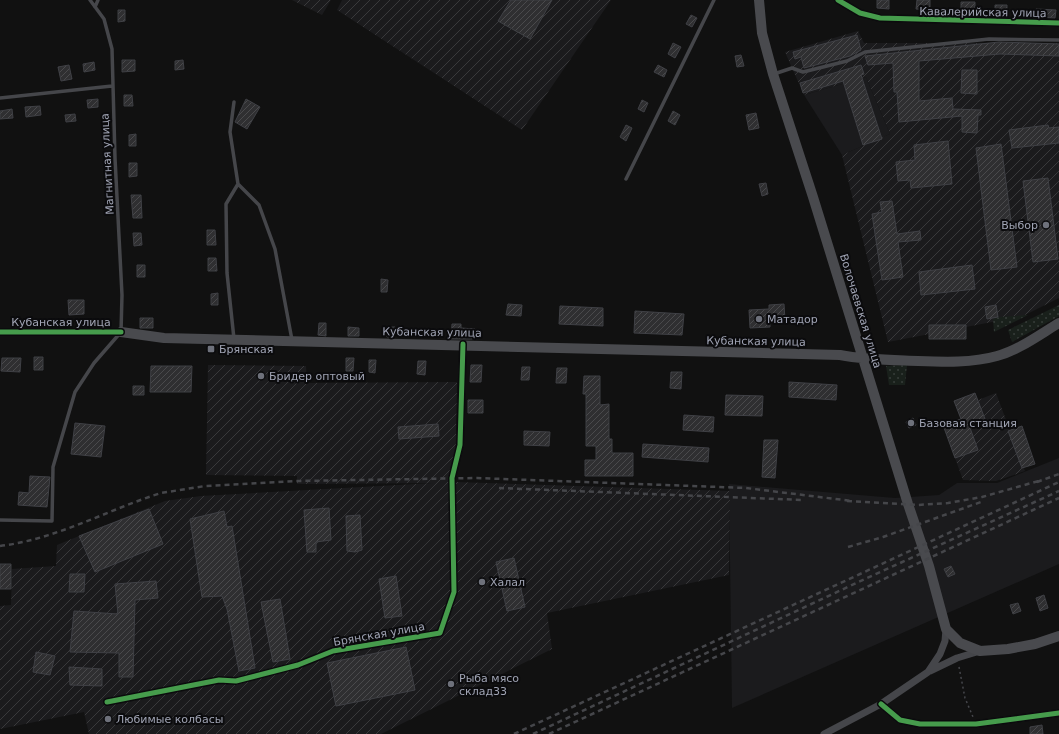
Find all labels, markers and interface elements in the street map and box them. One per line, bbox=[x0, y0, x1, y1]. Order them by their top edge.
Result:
street label: Кавалерийская улица bbox=[919, 5, 1047, 20]
street label: Магнитная улица bbox=[98, 113, 117, 215]
place label: Выбор bbox=[1001, 219, 1038, 232]
marker: Выбор bbox=[1041, 220, 1051, 230]
street label: Волочаевская улица bbox=[837, 252, 884, 370]
place label: Матадор bbox=[767, 313, 818, 326]
marker: Матадор bbox=[754, 314, 764, 324]
street label: Кубанская улица bbox=[11, 316, 111, 329]
street label: Кубанская улица bbox=[382, 325, 482, 340]
street label: Кубанская улица bbox=[706, 334, 806, 349]
place label: Брянская bbox=[219, 343, 273, 356]
marker: Брянская bbox=[206, 344, 216, 354]
place label: Бридер оптовый bbox=[269, 370, 365, 383]
marker: Бридер оптовый bbox=[256, 371, 266, 381]
place label: Базовая станция bbox=[919, 417, 1017, 430]
marker: Базовая станция bbox=[906, 418, 916, 428]
place label: Халал bbox=[490, 576, 525, 589]
marker: Халал bbox=[477, 577, 487, 587]
street label: Брянская улица bbox=[332, 620, 426, 649]
place label: Рыба мясо склад33 bbox=[459, 672, 519, 698]
marker: Рыба мясо склад33 bbox=[446, 679, 456, 689]
place label: Любимые колбасы bbox=[116, 713, 223, 726]
marker: Любимые колбасы bbox=[103, 714, 113, 724]

